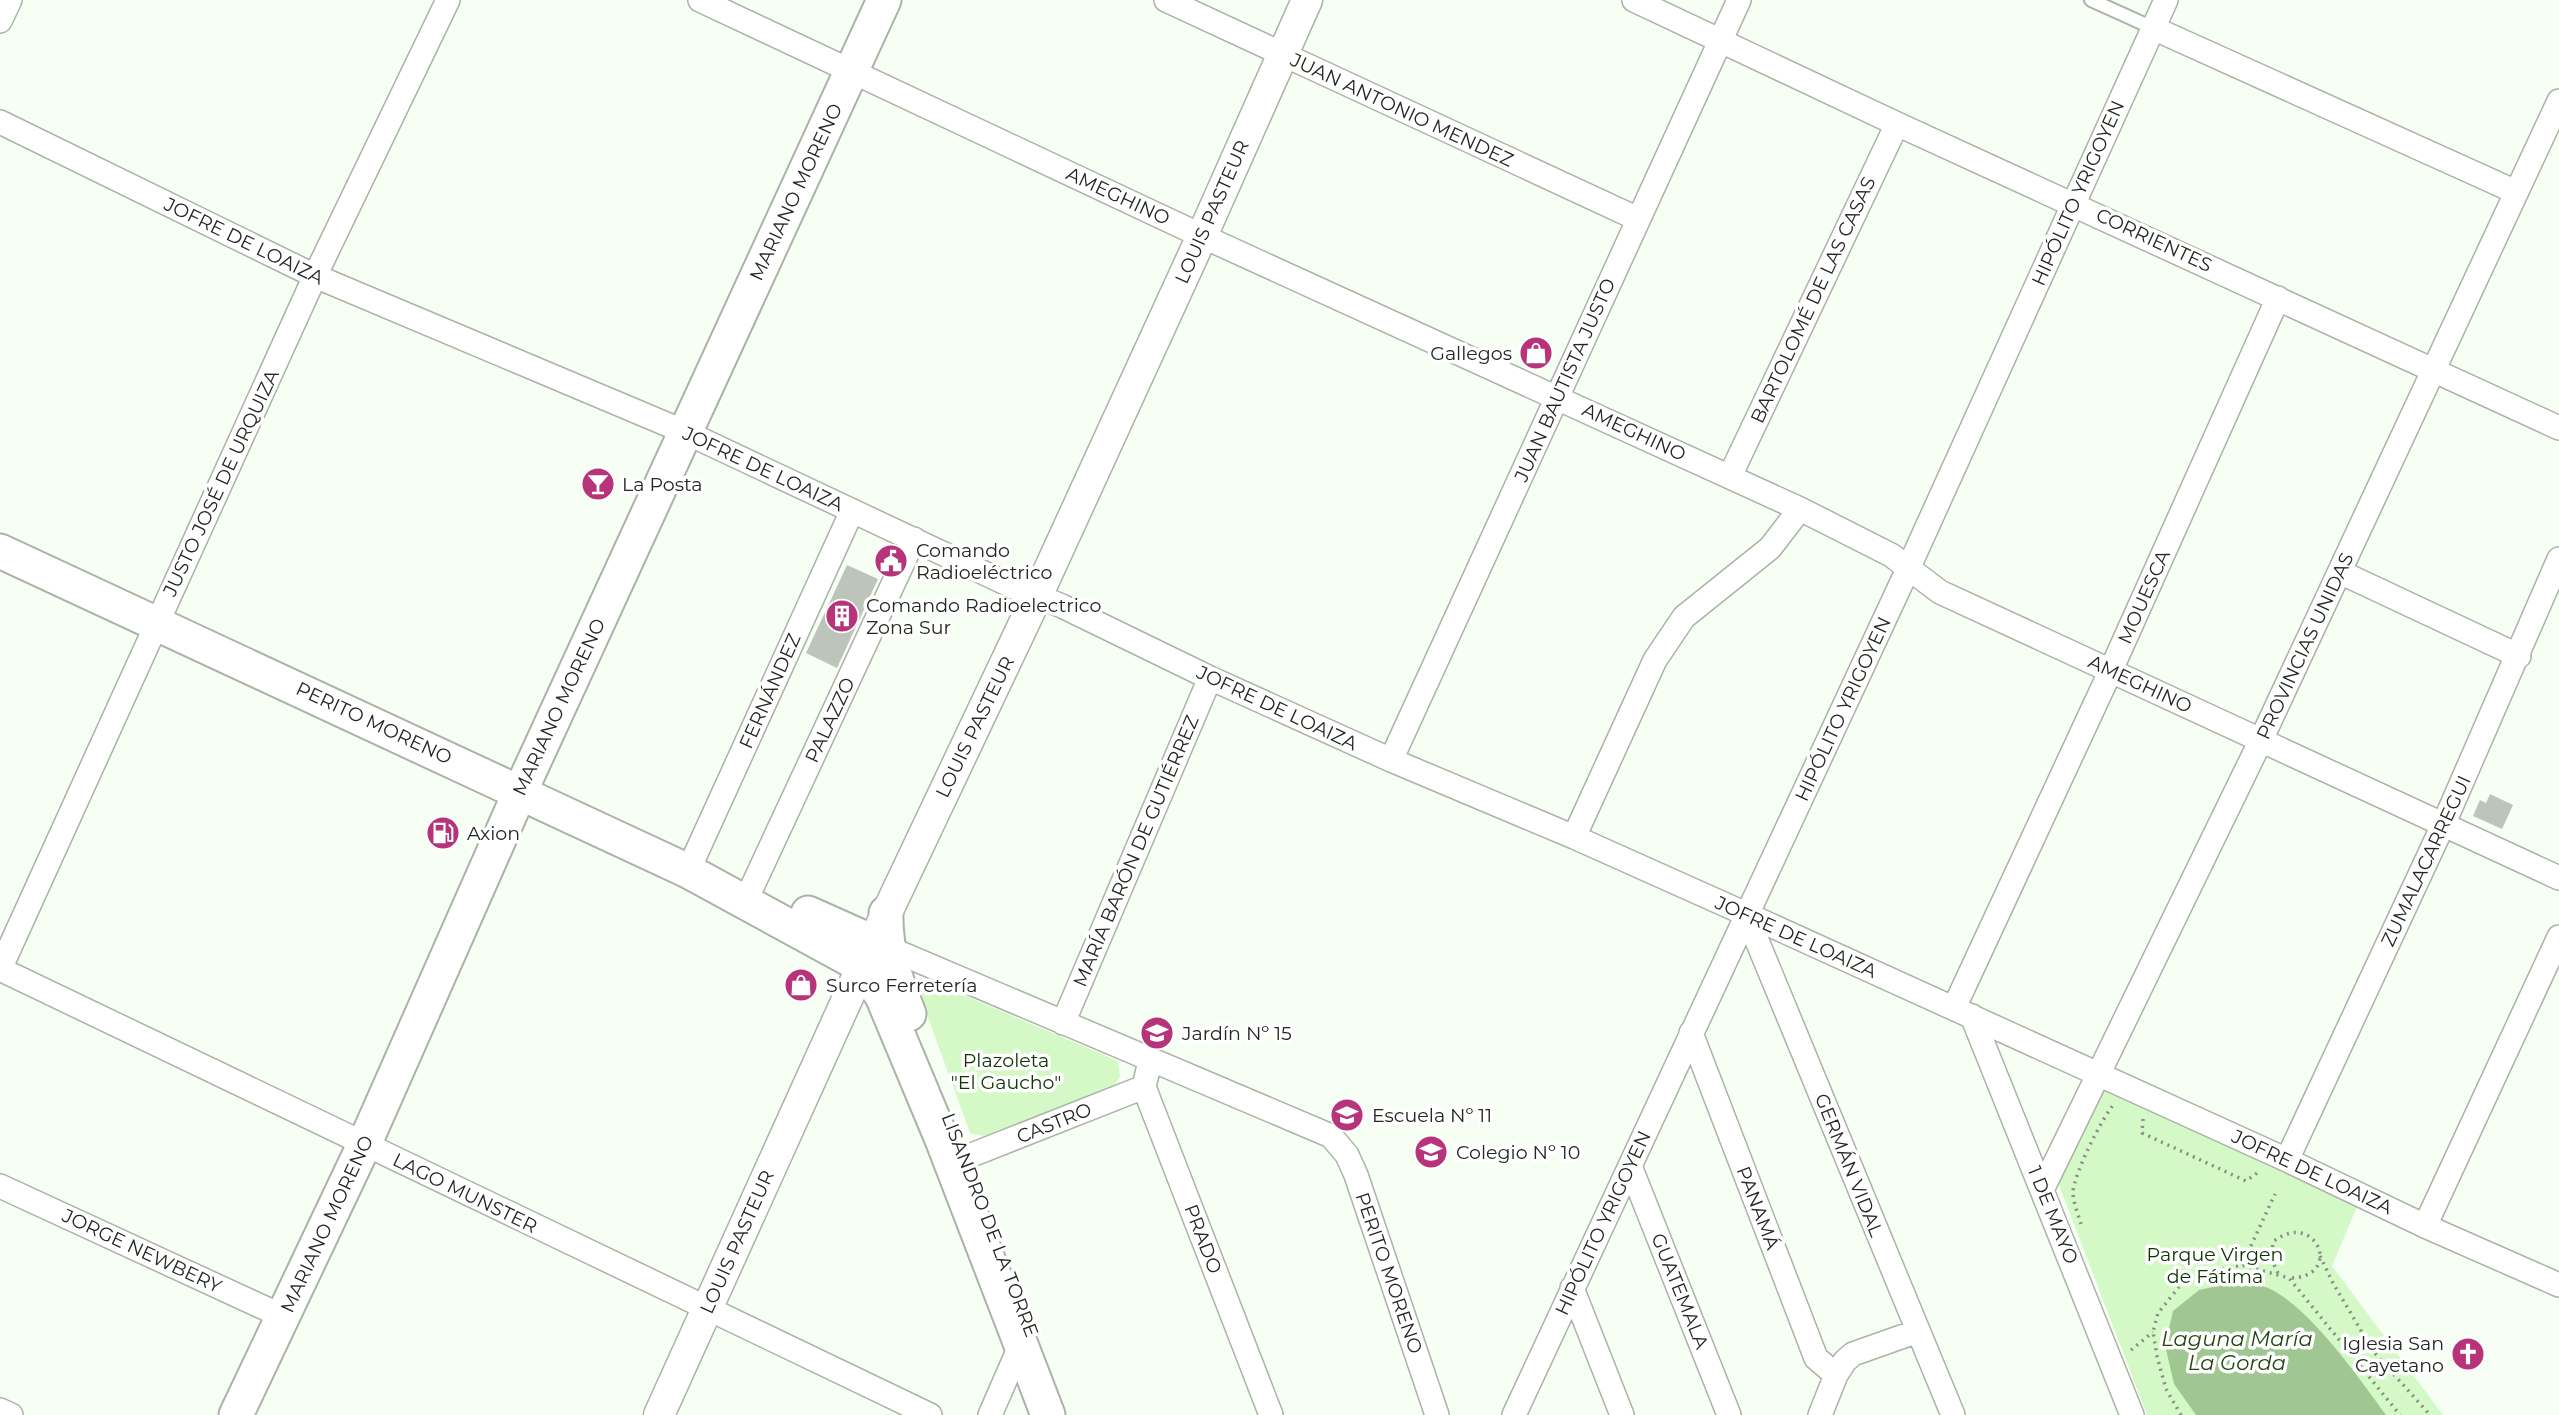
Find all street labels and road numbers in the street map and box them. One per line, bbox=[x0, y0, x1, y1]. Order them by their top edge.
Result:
street label: JUAN ANTONIO MENDEZ bbox=[1286, 48, 1517, 172]
street label: HIPÓLITO YRIGOYEN bbox=[2027, 97, 2129, 289]
street label: MARIANO MORENO bbox=[745, 100, 847, 284]
street label: LOUIS PASTEUR bbox=[1170, 137, 1254, 287]
street label: AMEGHINO bbox=[1063, 162, 1173, 230]
street label: BARTOLOMÉ DE LAS CASAS bbox=[1746, 173, 1880, 427]
street label: JOFRE DE LOAIZA bbox=[160, 192, 328, 290]
street label: CORRIENTES bbox=[2092, 203, 2216, 277]
street label: JUAN BAUTISTA JUSTO bbox=[1509, 275, 1620, 486]
street label: JUSTO JOSÉ DE URQUIZA bbox=[158, 366, 284, 601]
street label: AMEGHINO bbox=[1579, 398, 1689, 466]
street label: JOFRE DE LOAIZA bbox=[678, 421, 847, 516]
street label: MOUESCA bbox=[2113, 546, 2175, 647]
street label: PROVINCIAS UNIDAS bbox=[2252, 549, 2358, 743]
street label: HIPÓLITO YRIGOYEN bbox=[1790, 613, 1896, 805]
street label: MARIANO MORENO bbox=[508, 615, 610, 799]
street label: FERNÁNDEZ bbox=[734, 630, 806, 752]
street label: AMEGHINO bbox=[2085, 650, 2195, 718]
street label: LOUIS PASTEUR bbox=[931, 652, 1019, 802]
street label: JOFRE DE LOAIZA bbox=[1192, 660, 1361, 755]
street label: PALAZZO bbox=[800, 674, 860, 766]
street label: PERITO MORENO bbox=[292, 677, 456, 769]
street label: MARÍA BARÓN DE GUTIÉRREZ bbox=[1068, 712, 1204, 990]
street label: ZUMALACARREGUI bbox=[2376, 772, 2476, 950]
street label: JOFRE DE LOAIZA bbox=[1711, 891, 1881, 983]
street label: GERMÁN VIDAL bbox=[1810, 1090, 1889, 1241]
street label: CASTRO bbox=[1013, 1098, 1095, 1148]
street label: LISANDRO DE LA TORRE bbox=[937, 1110, 1043, 1340]
street label: JOFRE DE LOAIZA bbox=[2227, 1124, 2396, 1219]
street label: HIPÓLITO YRIGOYEN bbox=[1550, 1127, 1656, 1319]
street label: MARIANO MORENO bbox=[276, 1132, 378, 1316]
street label: LAGO MUNSTER bbox=[389, 1148, 541, 1238]
street label: PANAMÁ bbox=[1732, 1163, 1785, 1253]
street label: 1 DE MAYO bbox=[2023, 1163, 2083, 1267]
street label: LOUIS PASTEUR bbox=[695, 1167, 779, 1317]
street label: PERITO MORENO bbox=[1351, 1189, 1427, 1357]
street label: PRADO bbox=[1179, 1201, 1227, 1277]
street label: JORGE NEWBERY bbox=[58, 1204, 226, 1298]
street label: GUATEMALA bbox=[1646, 1230, 1714, 1352]

